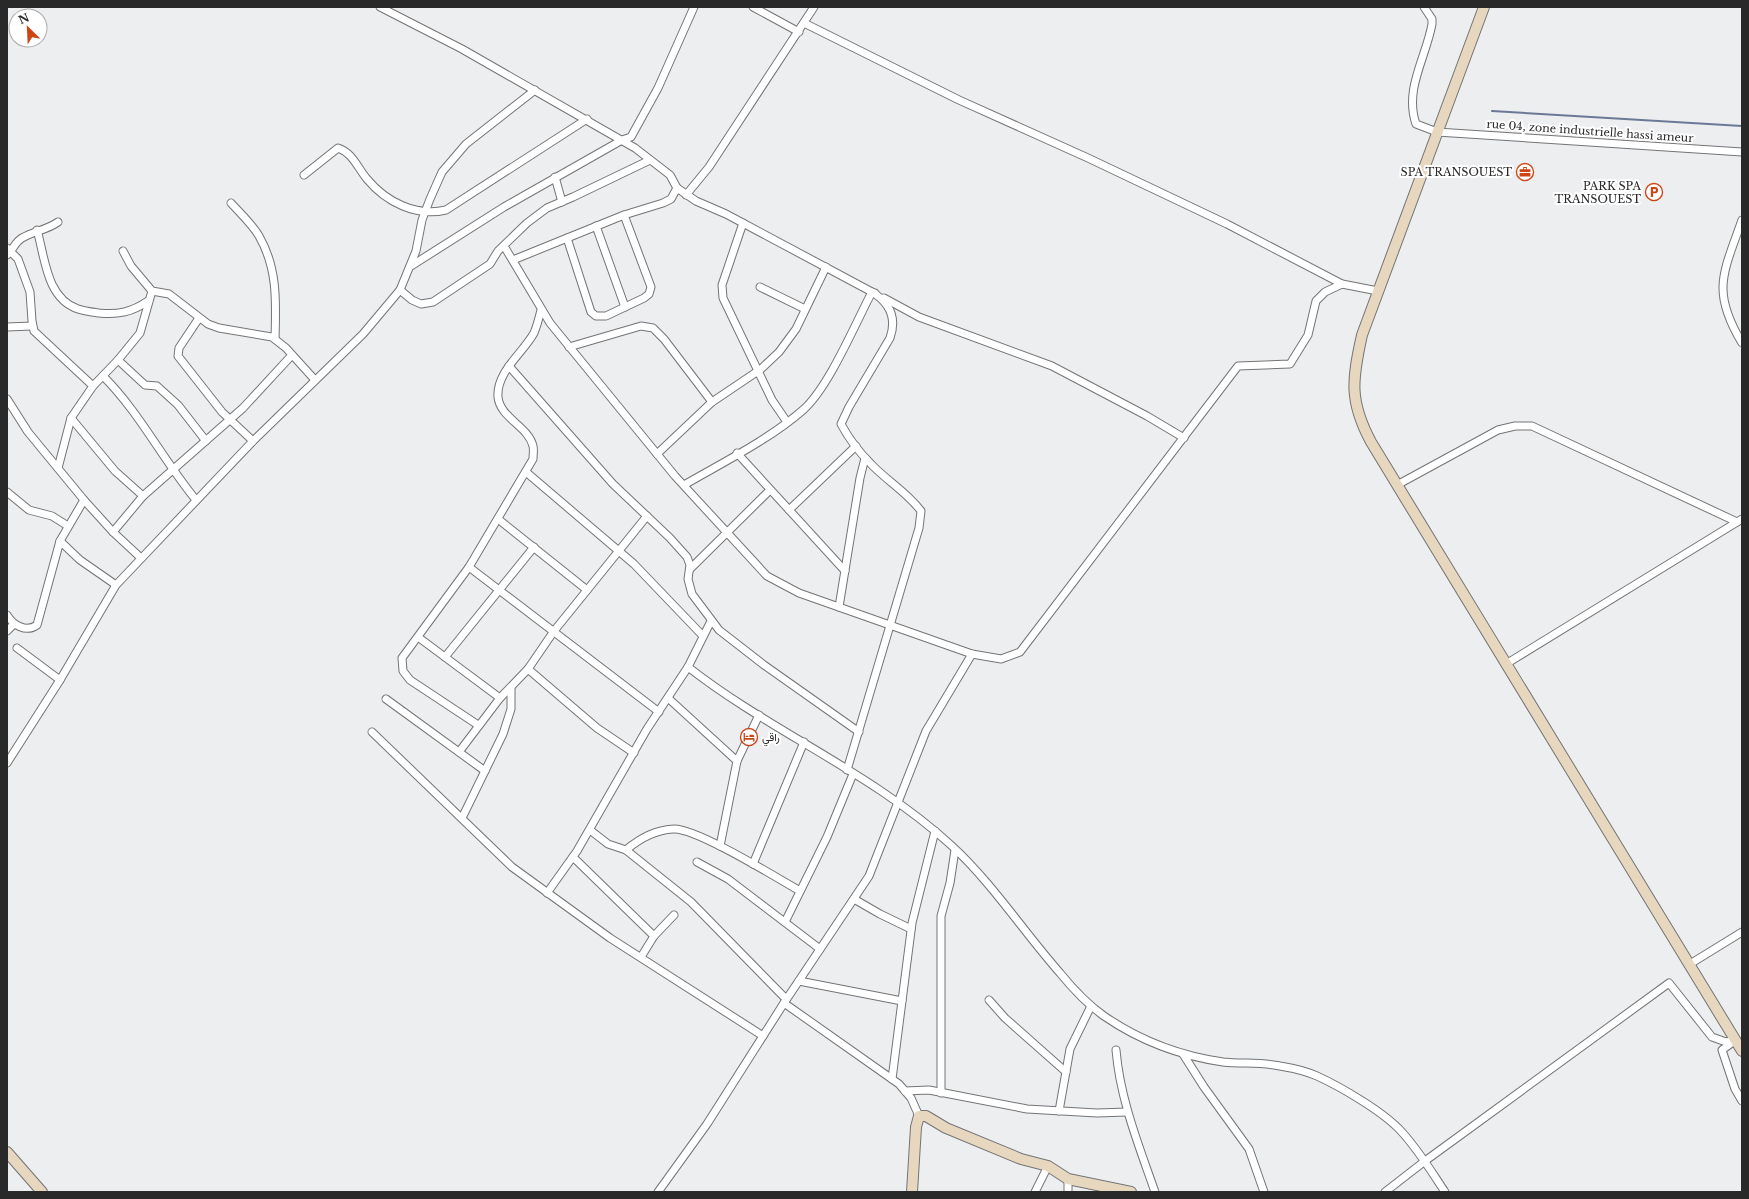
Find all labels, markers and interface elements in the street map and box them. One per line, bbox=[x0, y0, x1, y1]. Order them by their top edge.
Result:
north arrow bbox=[8, 8, 48, 48]
text: N bbox=[16, 10, 32, 27]
street label: rue 04, zone industrielle hassi ameur bbox=[1486, 117, 1695, 145]
office icon: SPA TRANSOUEST bbox=[1515, 162, 1535, 182]
place label: SPA TRANSOUEST bbox=[1401, 165, 1512, 179]
place label: PARK SPA TRANSOUEST bbox=[1554, 179, 1642, 206]
parking icon: PARK SPA TRANSOUEST bbox=[1644, 182, 1664, 202]
hotel icon: راقي bbox=[739, 727, 759, 747]
place label: راقي bbox=[762, 730, 780, 747]

